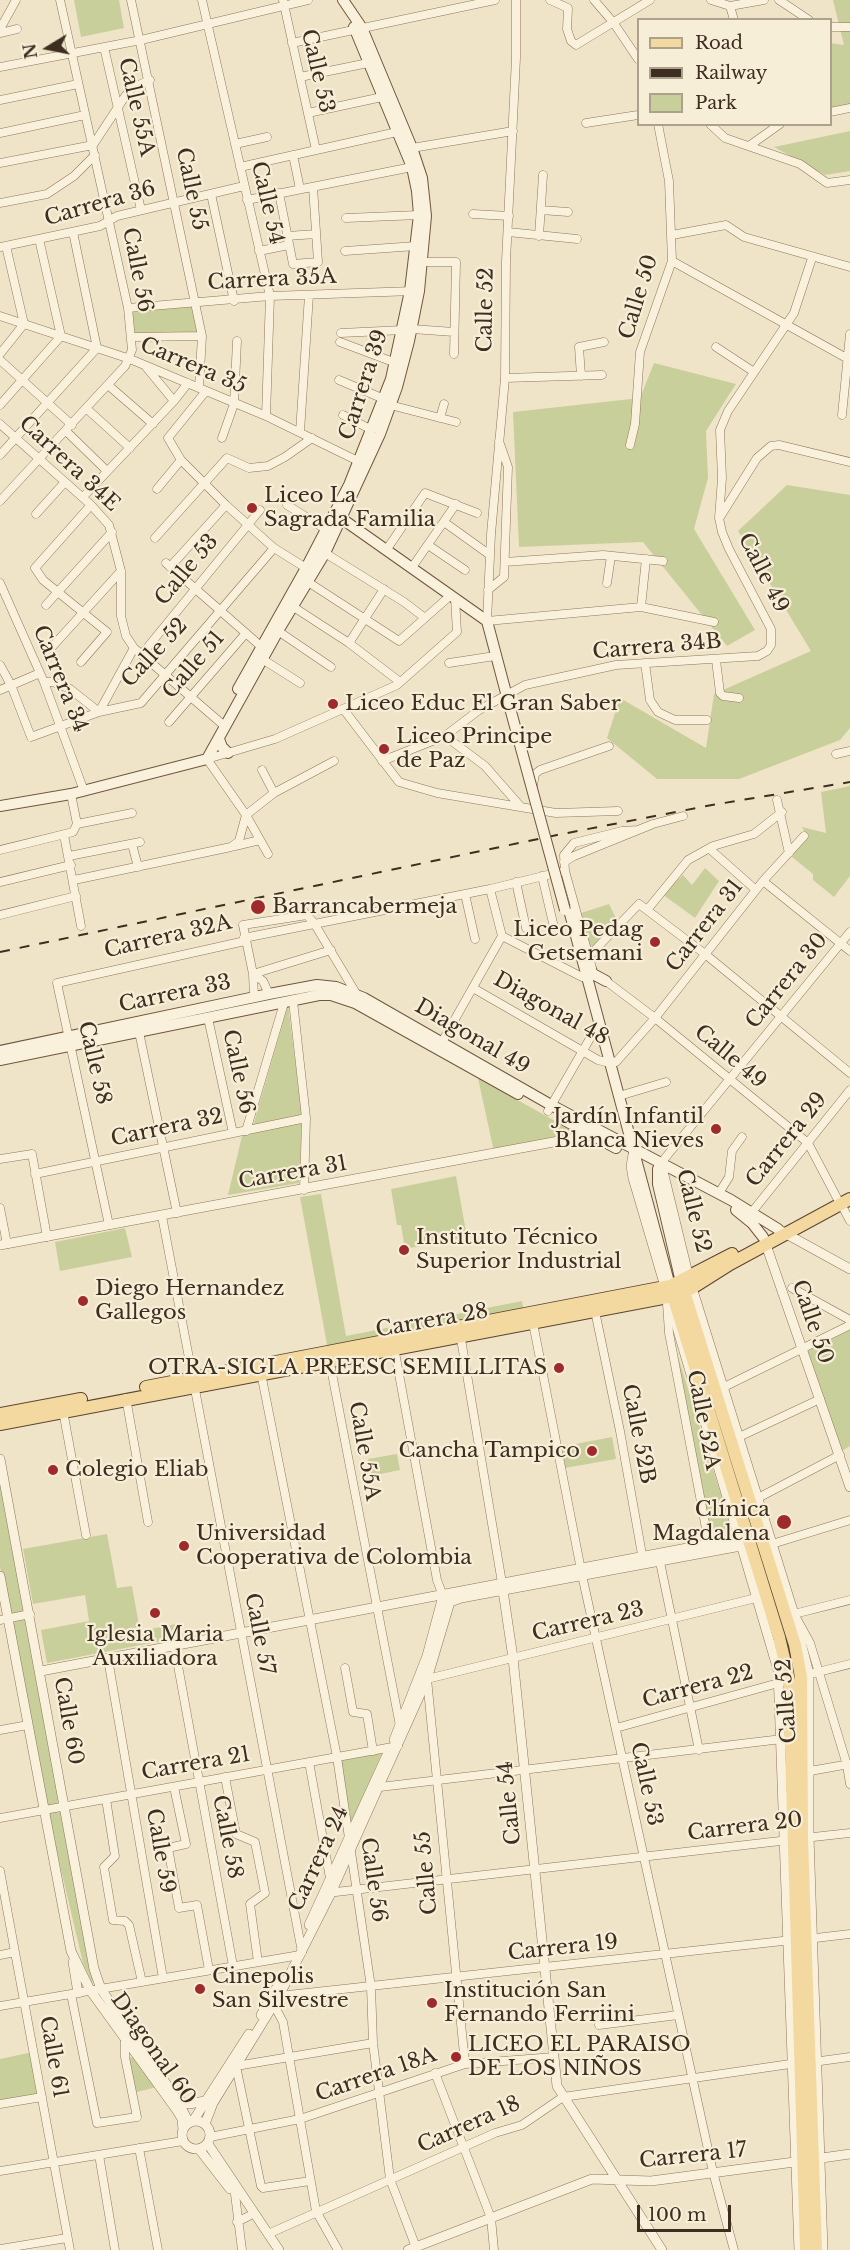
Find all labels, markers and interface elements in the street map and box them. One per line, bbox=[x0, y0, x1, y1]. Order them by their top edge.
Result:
north arrow bbox=[18, 18, 78, 78]
legend bbox=[637, 18, 832, 126]
street label: Calle 53 bbox=[295, 27, 339, 115]
text: Road bbox=[695, 32, 743, 54]
text: N bbox=[19, 42, 41, 60]
street label: Calle 55A bbox=[112, 55, 160, 159]
text: Railway bbox=[695, 62, 767, 84]
text: Park bbox=[695, 92, 737, 114]
street label: Calle 55 bbox=[170, 145, 212, 233]
street label: Calle 54 bbox=[245, 159, 289, 247]
street label: Carrera 36 bbox=[42, 176, 158, 232]
street label: Calle 56 bbox=[116, 226, 158, 314]
street label: Calle 50 bbox=[614, 252, 664, 342]
street label: Carrera 35A bbox=[207, 264, 337, 296]
street label: Calle 52 bbox=[473, 267, 499, 353]
street label: Carrera 39 bbox=[334, 327, 394, 443]
street label: Carrera 35 bbox=[136, 332, 250, 400]
street label: Carrera 34E bbox=[13, 411, 125, 517]
place label: Liceo La Sagrada Familia bbox=[264, 483, 436, 533]
marker: Liceo La Sagrada Familia bbox=[245, 501, 259, 515]
street label: Calle 53 bbox=[150, 529, 224, 611]
street label: Calle 49 bbox=[732, 529, 794, 617]
street label: Calle 52 bbox=[117, 613, 193, 693]
street label: Carrera 34 bbox=[27, 622, 93, 736]
street label: Calle 51 bbox=[158, 626, 230, 704]
street label: Carrera 34B bbox=[591, 629, 723, 665]
place label: Liceo Educ El Gran Saber bbox=[345, 691, 621, 717]
marker: Liceo Educ El Gran Saber bbox=[326, 697, 340, 711]
place label: Liceo Principe de Paz bbox=[396, 724, 552, 774]
marker: Liceo Principe de Paz bbox=[377, 742, 391, 756]
street label: Carrera 31 bbox=[661, 875, 749, 977]
place label: Barrancabermeja bbox=[272, 894, 457, 920]
marker: Barrancabermeja bbox=[249, 898, 267, 916]
street label: Carrera 32A bbox=[102, 910, 234, 964]
place label: Liceo Pedag Getsemani bbox=[513, 917, 643, 967]
street label: Carrera 30 bbox=[741, 928, 833, 1034]
marker: Liceo Pedag Getsemani bbox=[648, 935, 662, 949]
street label: Diagonal 48 bbox=[489, 967, 613, 1051]
street label: Carrera 33 bbox=[117, 970, 233, 1018]
street label: Diagonal 49 bbox=[410, 994, 534, 1080]
street label: Calle 58 bbox=[72, 1019, 116, 1107]
street label: Calle 49 bbox=[689, 1020, 771, 1094]
street label: Calle 56 bbox=[217, 1028, 259, 1116]
street label: Carrera 29 bbox=[741, 1088, 833, 1192]
street label: Carrera 32 bbox=[109, 1104, 225, 1152]
place label: Jardín Infantil Blanca Nieves bbox=[553, 1104, 704, 1154]
marker: Jardín Infantil Blanca Nieves bbox=[709, 1122, 723, 1136]
street label: Carrera 31 bbox=[237, 1151, 349, 1195]
street label: Calle 52 bbox=[670, 1167, 716, 1255]
place label: Instituto Técnico Superior Industrial bbox=[416, 1225, 621, 1275]
marker: Instituto Técnico Superior Industrial bbox=[397, 1243, 411, 1257]
place label: Diego Hernandez Gallegos bbox=[95, 1276, 284, 1326]
street label: Calle 50 bbox=[786, 1277, 838, 1367]
marker: Diego Hernandez Gallegos bbox=[76, 1294, 90, 1308]
street label: Carrera 28 bbox=[374, 1299, 490, 1343]
place label: OTRA-SIGLA PREESC SEMILLITAS bbox=[148, 1355, 547, 1381]
marker: OTRA-SIGLA PREESC SEMILLITAS bbox=[552, 1361, 566, 1375]
street label: Calle 52A bbox=[681, 1368, 725, 1472]
street label: Calle 52B bbox=[616, 1382, 660, 1486]
street label: Calle 55A bbox=[343, 1399, 385, 1503]
place label: Cancha Tampico bbox=[398, 1438, 580, 1464]
marker: Cancha Tampico bbox=[585, 1444, 599, 1458]
place label: Colegio Eliab bbox=[65, 1457, 209, 1483]
marker: Colegio Eliab bbox=[46, 1463, 60, 1477]
place label: Clínica Magdalena bbox=[652, 1497, 770, 1547]
marker: Clínica Magdalena bbox=[775, 1513, 793, 1531]
place label: Universidad Cooperativa de Colombia bbox=[196, 1521, 472, 1571]
marker: Universidad Cooperativa de Colombia bbox=[177, 1539, 191, 1553]
street label: Calle 57 bbox=[239, 1591, 279, 1677]
street label: Carrera 23 bbox=[530, 1597, 646, 1647]
marker: Iglesia Maria Auxiliadora bbox=[148, 1606, 162, 1620]
place label: Iglesia Maria Auxiliadora bbox=[86, 1622, 224, 1672]
street label: Calle 52 bbox=[771, 1658, 803, 1744]
street label: Carrera 22 bbox=[640, 1660, 756, 1714]
street label: Calle 60 bbox=[48, 1675, 88, 1767]
street label: Calle 53 bbox=[625, 1740, 667, 1828]
street label: Carrera 21 bbox=[140, 1742, 252, 1786]
street label: Calle 54 bbox=[493, 1760, 527, 1846]
street label: Calle 58 bbox=[207, 1793, 247, 1881]
street label: Carrera 24 bbox=[284, 1802, 354, 1916]
street label: Calle 59 bbox=[140, 1807, 180, 1895]
street label: Carrera 20 bbox=[686, 1807, 804, 1847]
street label: Calle 55 bbox=[411, 1830, 443, 1916]
street label: Calle 56 bbox=[355, 1836, 391, 1924]
street label: Carrera 19 bbox=[507, 1930, 619, 1966]
place label: Cinepolis San Silvestre bbox=[212, 1964, 349, 2014]
place label: Institución San Fernando Ferriini bbox=[444, 1978, 635, 2028]
marker: Cinepolis San Silvestre bbox=[193, 1982, 207, 1996]
street label: Diagonal 60 bbox=[105, 1988, 201, 2110]
marker: Institución San Fernando Ferriini bbox=[425, 1996, 439, 2010]
street label: Calle 61 bbox=[33, 2014, 73, 2100]
place label: LICEO EL PARAISO DE LOS NIÑOS bbox=[468, 2032, 691, 2082]
street label: Carrera 18A bbox=[312, 2043, 440, 2107]
marker: LICEO EL PARAISO DE LOS NIÑOS bbox=[449, 2050, 463, 2064]
street label: Carrera 18 bbox=[414, 2091, 524, 2159]
street label: Carrera 17 bbox=[638, 2138, 748, 2174]
scale bar bbox=[640, 2193, 734, 2231]
text: 100 m bbox=[648, 2204, 706, 2226]

